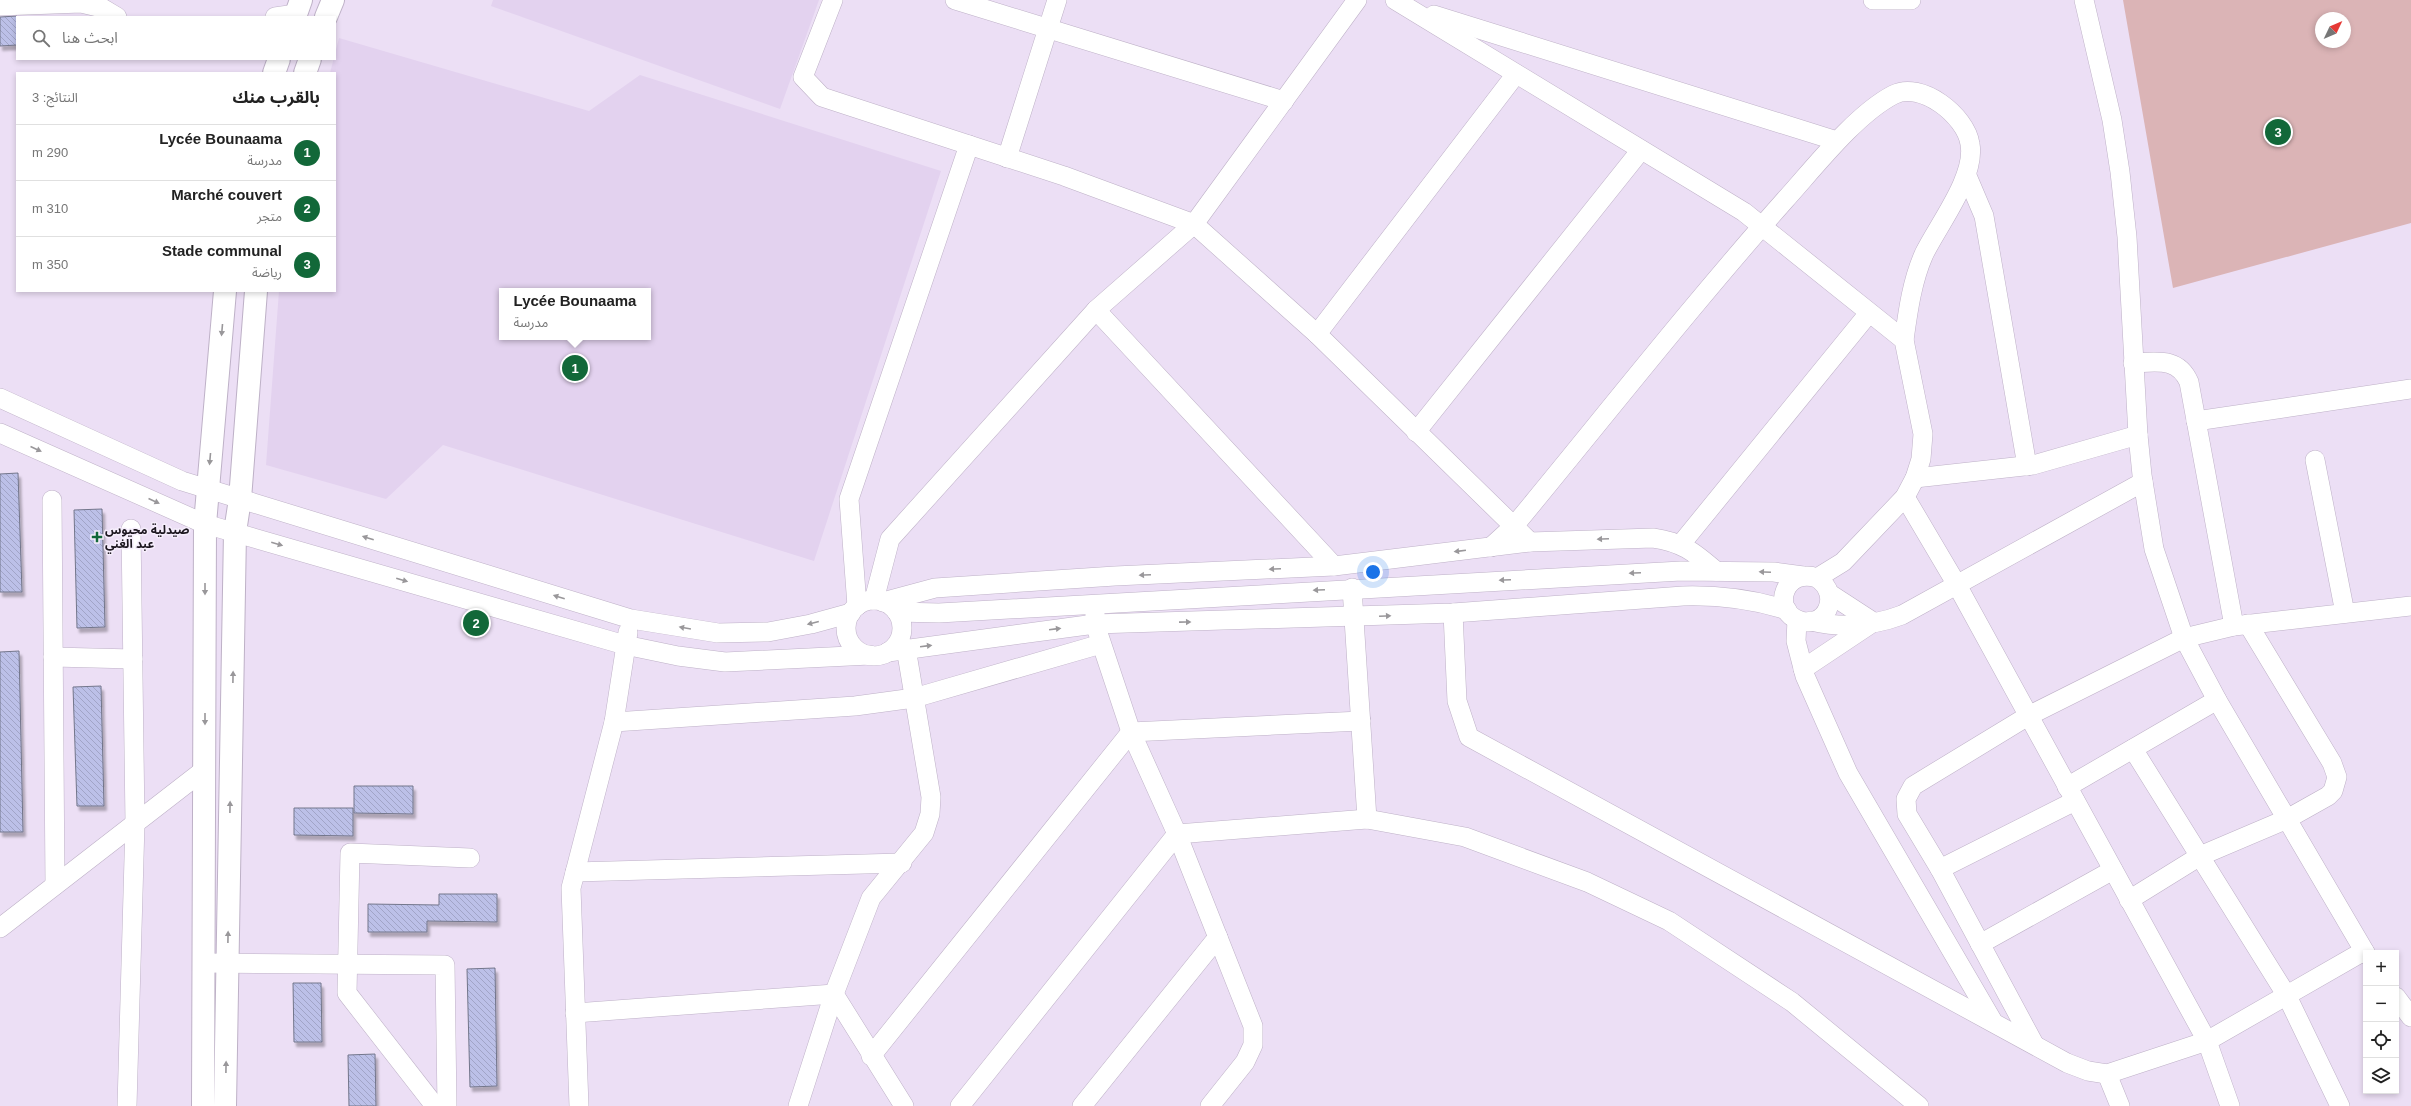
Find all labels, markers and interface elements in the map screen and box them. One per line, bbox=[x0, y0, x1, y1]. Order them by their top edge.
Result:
north arrow bbox=[2315, 12, 2351, 48]
search box bbox=[16, 16, 336, 60]
icon: search bbox=[30, 27, 52, 49]
text: ابحث هنا bbox=[62, 29, 118, 46]
text: بالقرب منك bbox=[232, 88, 320, 107]
text: النتائج: 3 bbox=[32, 90, 78, 105]
pin: 3 bbox=[2265, 117, 2291, 147]
text: Lycée Bounaama bbox=[159, 130, 282, 147]
text: 290 m bbox=[32, 145, 68, 160]
text: 1 bbox=[303, 145, 311, 160]
text: مدرسة bbox=[247, 153, 282, 168]
text: Marché couvert bbox=[171, 186, 282, 203]
text: 310 m bbox=[32, 201, 68, 216]
text: 2 bbox=[303, 201, 311, 216]
text: متجر bbox=[257, 209, 282, 224]
text: Stade communal bbox=[162, 242, 282, 259]
text: 350 m bbox=[32, 257, 68, 272]
text: 3 bbox=[303, 257, 311, 272]
text: رياضة bbox=[252, 265, 282, 280]
popup bbox=[499, 288, 651, 340]
text: Lycée Bounaama bbox=[514, 292, 636, 309]
text: مدرسة bbox=[514, 315, 548, 330]
one-way arrow bbox=[218, 324, 225, 336]
pin: 1 bbox=[562, 353, 588, 383]
one-way arrow bbox=[30, 446, 42, 452]
one-way arrow bbox=[207, 453, 214, 465]
one-way arrow bbox=[149, 499, 161, 505]
place label: صيدلية محيوس عبد الغني bbox=[105, 523, 190, 554]
marker: صيدلية محيوس عبد الغني bbox=[92, 532, 102, 542]
one-way arrow bbox=[361, 535, 373, 541]
one-way arrow bbox=[1597, 536, 1609, 543]
one-way arrow bbox=[271, 541, 283, 547]
one-way arrow bbox=[1454, 547, 1466, 554]
your location bbox=[1363, 562, 1383, 582]
one-way arrow bbox=[1269, 565, 1281, 572]
one-way arrow bbox=[1758, 569, 1771, 575]
one-way arrow bbox=[1629, 570, 1641, 577]
one-way arrow bbox=[1139, 571, 1151, 578]
one-way arrow bbox=[396, 577, 408, 583]
one-way arrow bbox=[1499, 577, 1511, 584]
one-way arrow bbox=[202, 583, 208, 596]
one-way arrow bbox=[1312, 587, 1325, 593]
one-way arrow bbox=[552, 593, 564, 599]
pin: 2 bbox=[463, 608, 489, 638]
one-way arrow bbox=[1379, 613, 1391, 620]
one-way arrow bbox=[1179, 619, 1192, 625]
one-way arrow bbox=[807, 621, 820, 627]
one-way arrow bbox=[679, 625, 691, 631]
one-way arrow bbox=[1049, 626, 1061, 632]
one-way arrow bbox=[920, 643, 933, 649]
one-way arrow bbox=[230, 670, 236, 683]
one-way arrow bbox=[202, 713, 208, 726]
one-way arrow bbox=[227, 800, 233, 813]
one-way arrow bbox=[225, 930, 231, 943]
map controls bbox=[2363, 950, 2399, 1094]
button: + bbox=[2363, 950, 2399, 986]
button: − bbox=[2363, 986, 2399, 1022]
button: locate bbox=[2363, 1022, 2399, 1058]
button: layers bbox=[2363, 1058, 2399, 1094]
one-way arrow bbox=[222, 1061, 229, 1073]

